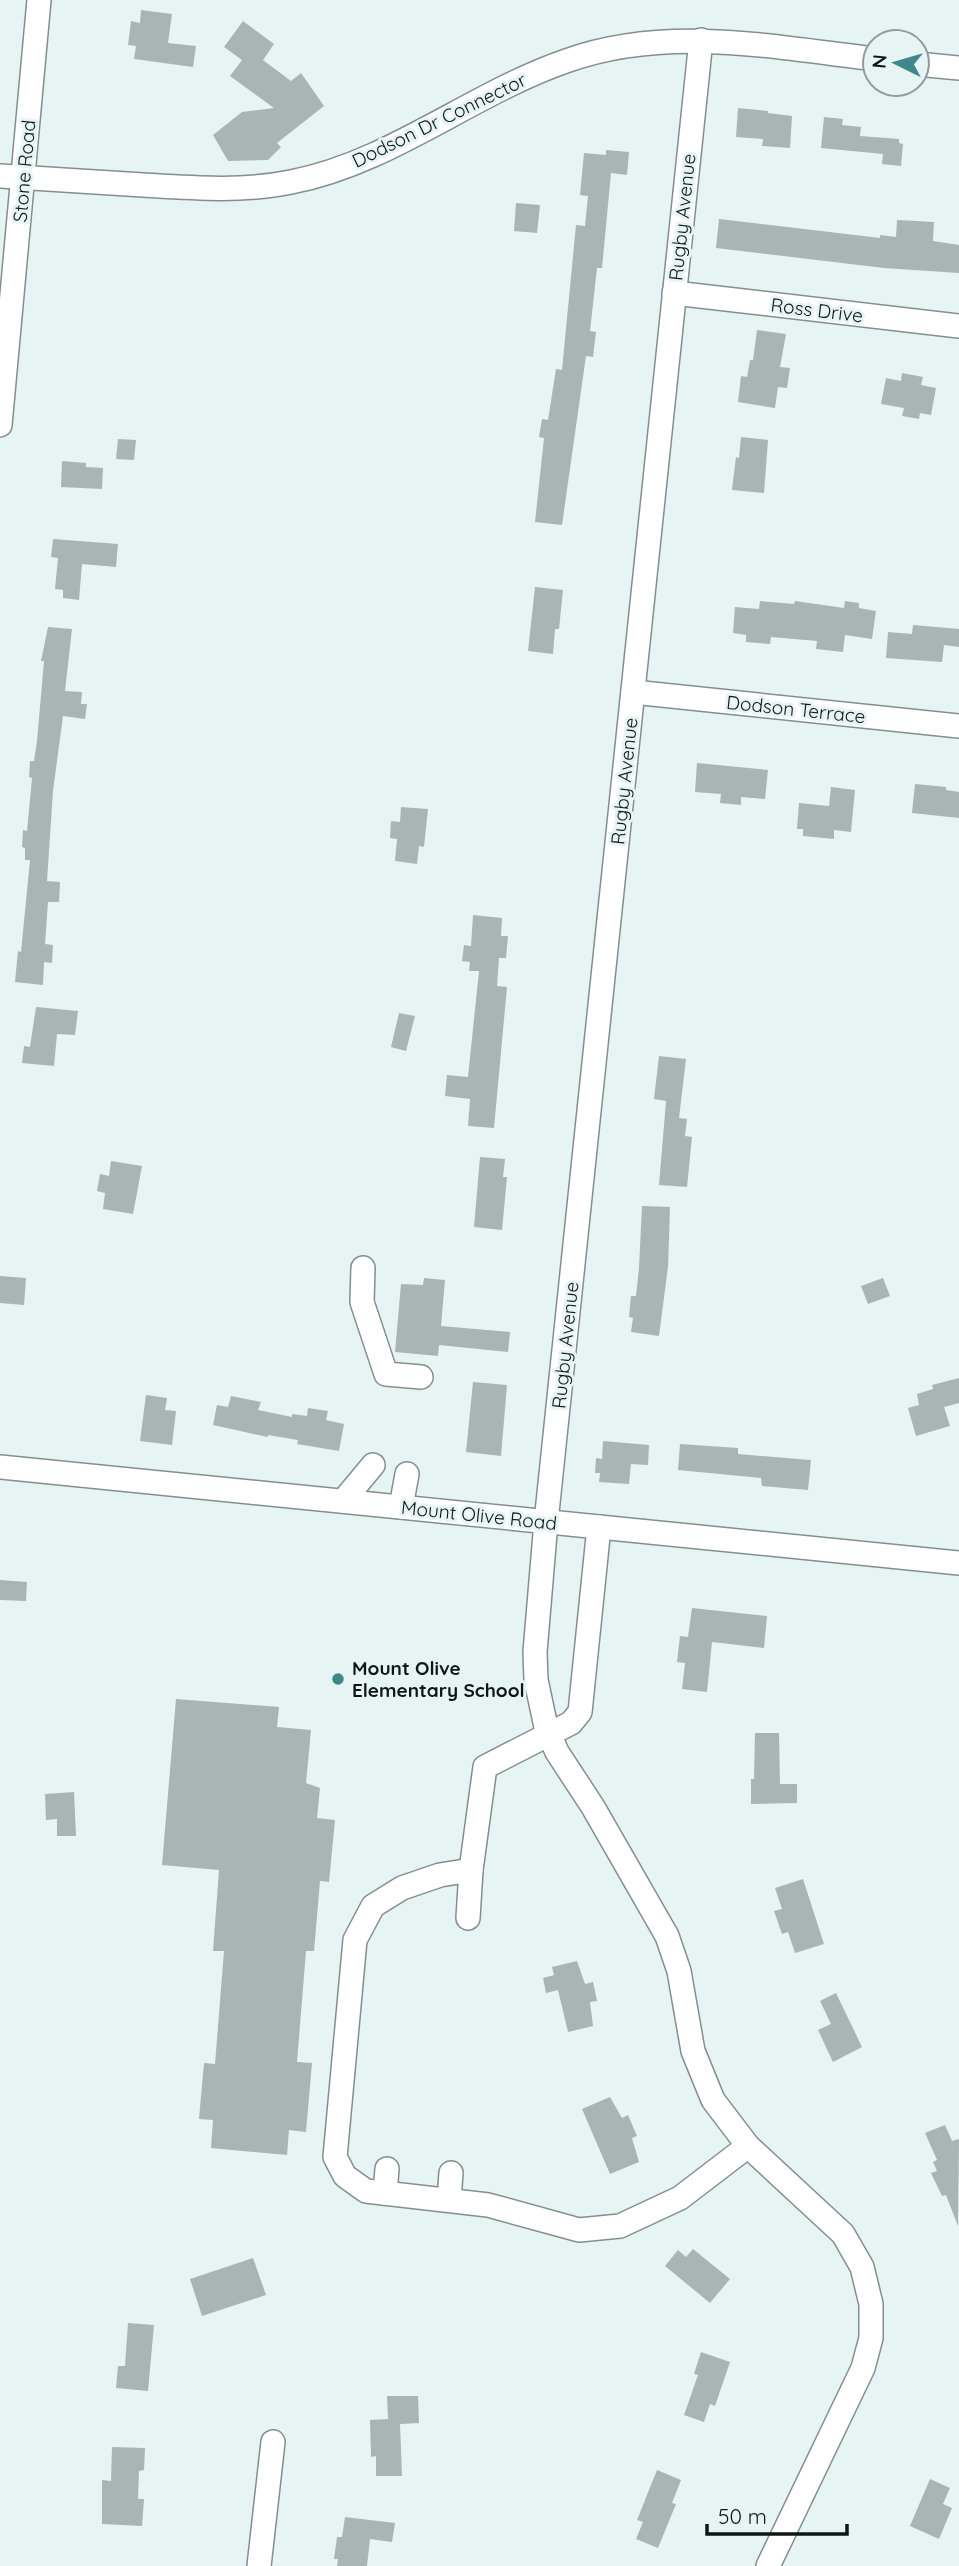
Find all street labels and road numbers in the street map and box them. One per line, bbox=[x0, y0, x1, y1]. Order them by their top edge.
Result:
street label: Dodson Dr Connector bbox=[348, 67, 531, 173]
street label: Stone Road bbox=[8, 119, 40, 223]
street label: Rugby Avenue bbox=[663, 152, 701, 282]
street label: Ross Drive bbox=[769, 292, 865, 328]
street label: Dodson Terrace bbox=[725, 690, 867, 728]
street label: Rugby Avenue bbox=[605, 716, 643, 846]
street label: Rugby Avenue bbox=[546, 1280, 584, 1410]
street label: Mount Olive Road bbox=[400, 1495, 558, 1535]

